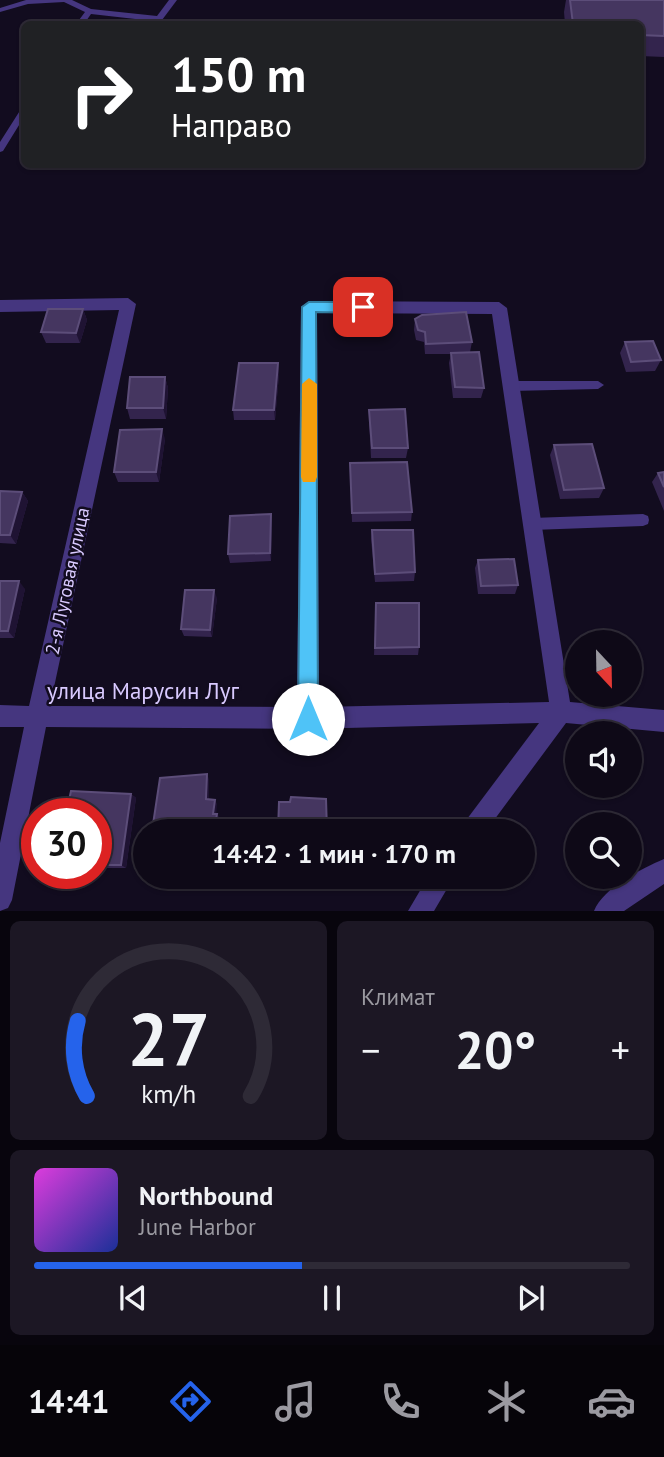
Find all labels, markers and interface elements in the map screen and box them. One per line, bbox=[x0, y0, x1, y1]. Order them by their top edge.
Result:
text: 150 m bbox=[171, 42, 306, 106]
icon: right bbox=[56, 49, 147, 140]
text: Направо bbox=[171, 104, 292, 146]
pin bbox=[333, 277, 393, 337]
icon: arrive bbox=[344, 288, 382, 326]
street label: 2-я Луговая улица bbox=[40, 505, 94, 657]
north arrow bbox=[565, 630, 642, 707]
map controls bbox=[565, 630, 642, 889]
street label: улица Марусин Луг bbox=[47, 676, 239, 705]
position arrow bbox=[271, 682, 345, 756]
button: sound bbox=[565, 721, 642, 798]
speed limit sign: 30 bbox=[21, 798, 112, 889]
button: search bbox=[565, 812, 642, 889]
text: 14:42 · 1 мин · 170 m bbox=[212, 837, 456, 870]
text: Климат bbox=[361, 982, 435, 1011]
text: 27 bbox=[127, 993, 210, 1087]
text: 20° bbox=[455, 1016, 536, 1083]
text: − bbox=[361, 1025, 380, 1074]
text: + bbox=[611, 1025, 630, 1074]
text: km/h bbox=[141, 1078, 196, 1110]
text: Northbound bbox=[139, 1179, 273, 1212]
text: June Harbor bbox=[139, 1212, 256, 1241]
icon: previous bbox=[114, 1279, 152, 1317]
icon: pause bbox=[313, 1279, 351, 1317]
icon: next bbox=[512, 1279, 550, 1317]
icon: directions bbox=[166, 1377, 215, 1426]
icon: music bbox=[271, 1377, 320, 1426]
icon: phone bbox=[376, 1377, 425, 1426]
icon: climate bbox=[482, 1377, 531, 1426]
icon: car bbox=[587, 1377, 636, 1426]
text: 14:41 bbox=[28, 1380, 109, 1422]

